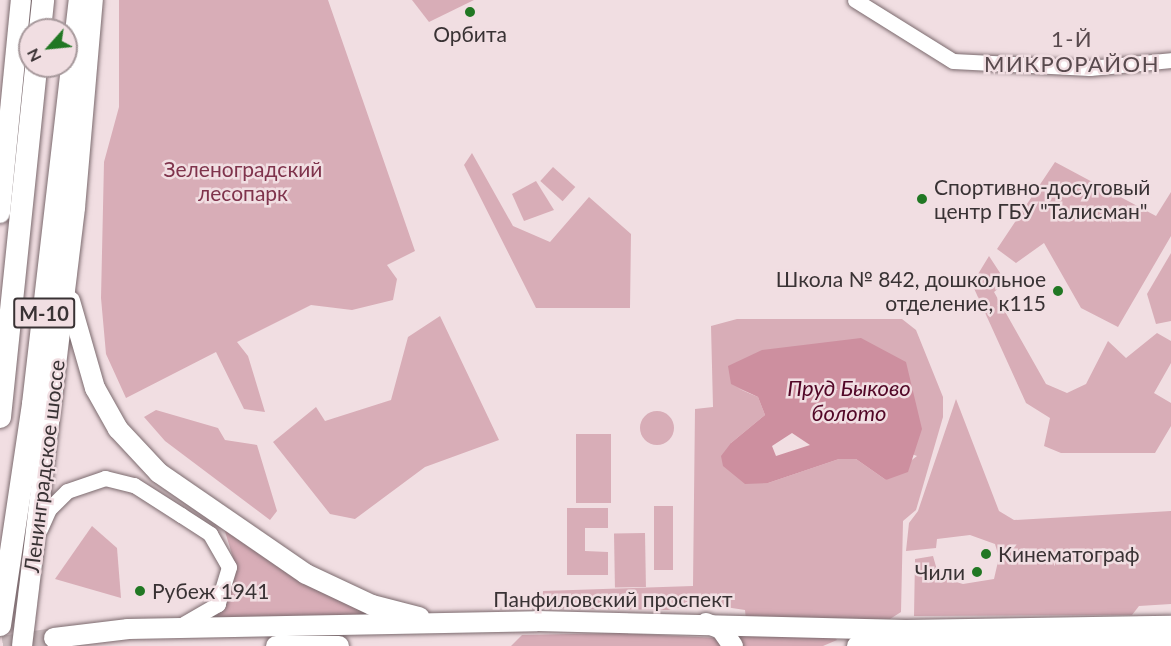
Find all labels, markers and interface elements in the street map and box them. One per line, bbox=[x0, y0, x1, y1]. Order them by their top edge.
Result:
marker: Орбита bbox=[463, 5, 477, 19]
north arrow bbox=[18, 18, 78, 78]
place label: Орбита bbox=[433, 21, 507, 47]
district label: 1-Й МИКРОРАЙОН bbox=[984, 25, 1160, 76]
text: N bbox=[22, 46, 45, 65]
park label: Зеленоградский лесопарк bbox=[164, 156, 322, 206]
place label: Спортивно-досуговый центр ГБУ "Талисман" bbox=[934, 174, 1150, 224]
marker: Спортивно-досуговый центр ГБУ "Талисман" bbox=[915, 192, 929, 206]
place label: Школа № 842, дошкольное отделение, к115 bbox=[776, 266, 1046, 316]
marker: Школа № 842, дошкольное отделение, к115 bbox=[1051, 284, 1065, 298]
road number: М-10 bbox=[12, 296, 76, 330]
street label: Ленинградское шоссе bbox=[18, 358, 70, 574]
water label: Пруд Быково болото bbox=[787, 374, 911, 426]
place label: Кинематограф bbox=[998, 541, 1140, 567]
marker: Кинематограф bbox=[979, 547, 993, 561]
place label: Чили bbox=[915, 559, 965, 585]
marker: Чили bbox=[970, 565, 984, 579]
place label: Рубеж 1941 bbox=[152, 578, 269, 604]
marker: Рубеж 1941 bbox=[133, 584, 147, 598]
street label: Панфиловский проспект bbox=[493, 586, 733, 612]

